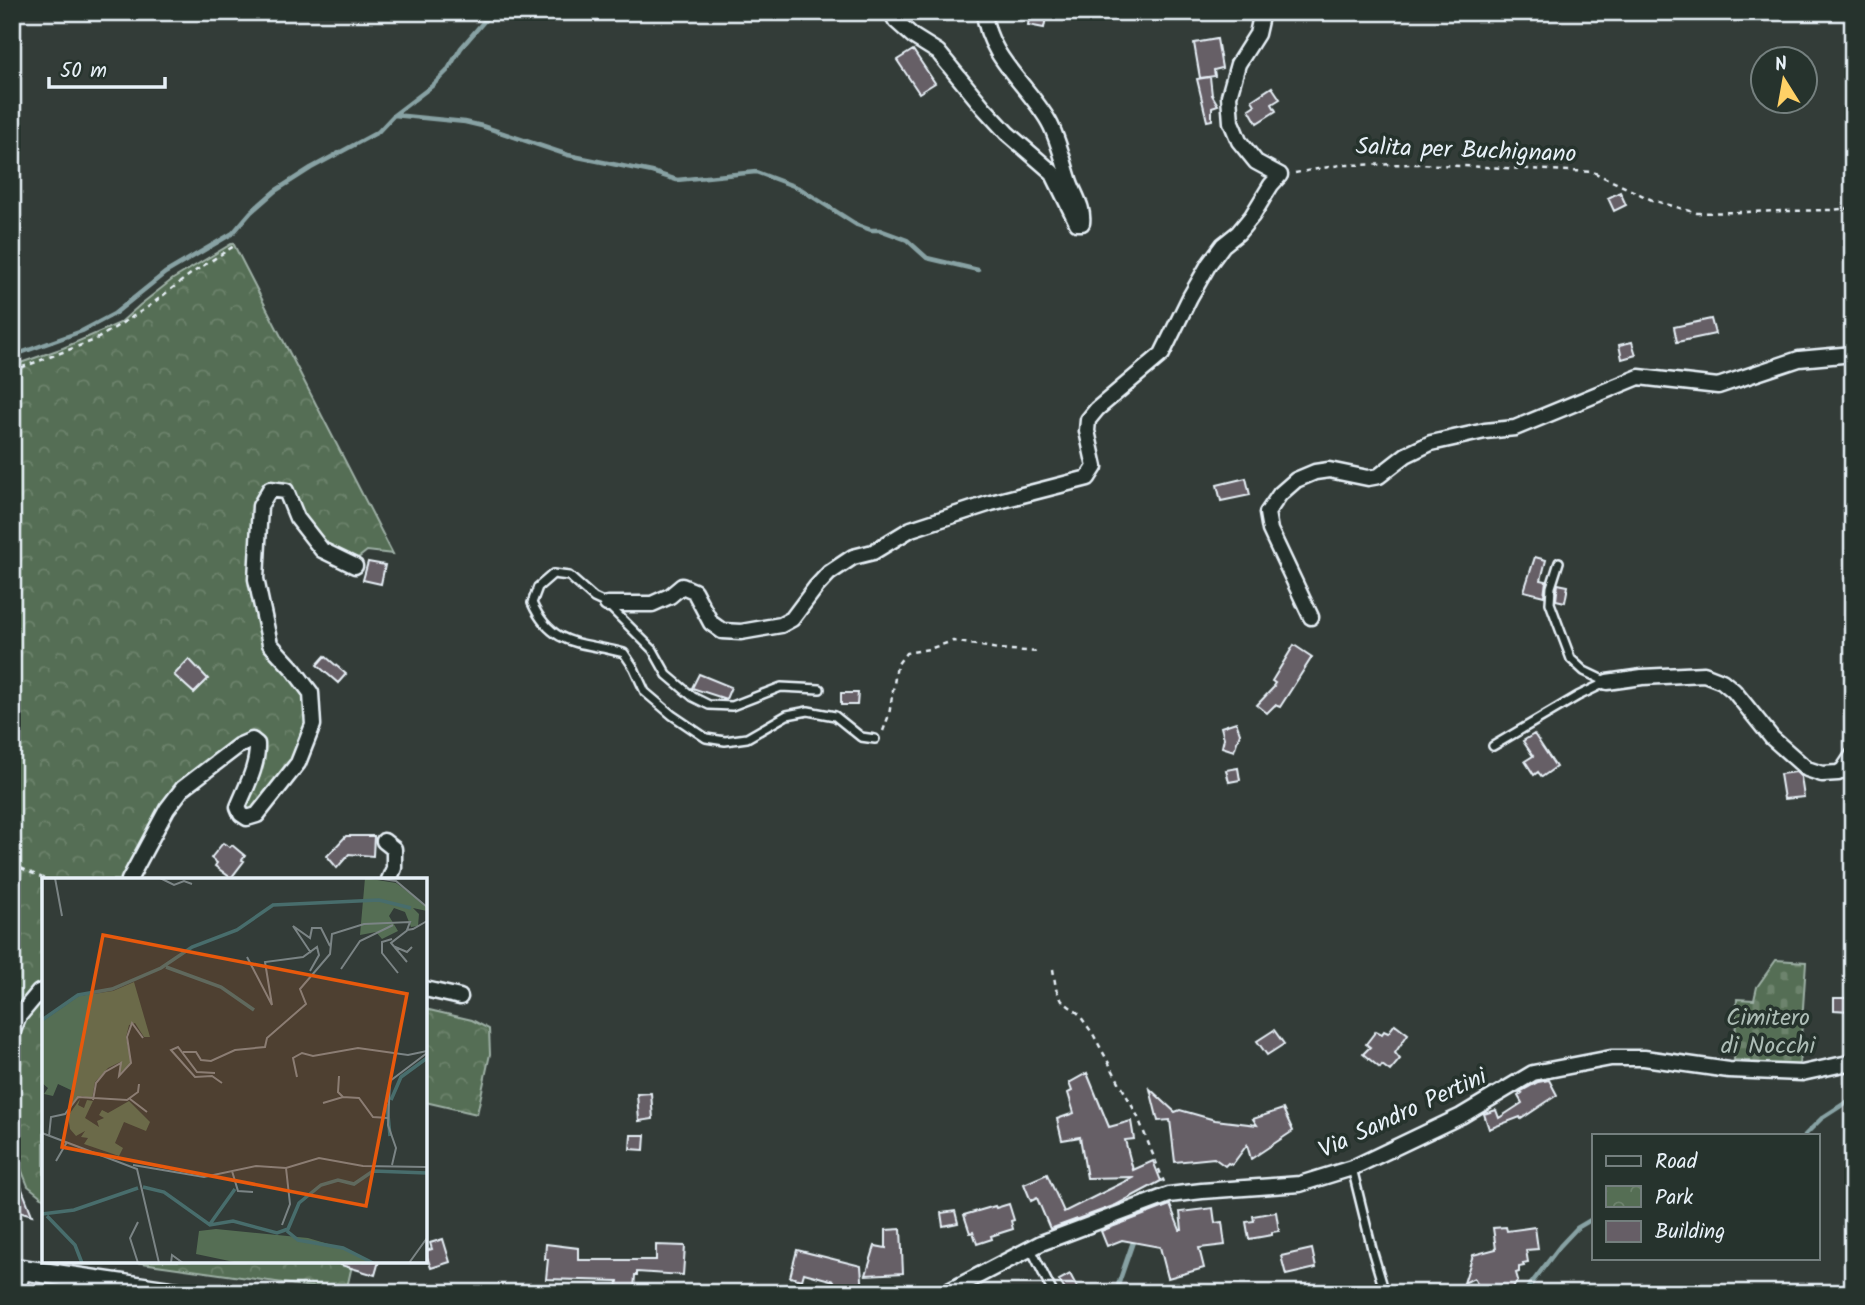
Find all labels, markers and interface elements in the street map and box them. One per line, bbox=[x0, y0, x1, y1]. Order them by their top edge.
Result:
scale bar bbox=[49, 46, 164, 90]
north arrow bbox=[1750, 46, 1820, 116]
text: N bbox=[1772, 49, 1790, 81]
text: 50 m bbox=[60, 55, 107, 88]
street label: Salita per Buchignano bbox=[1355, 128, 1577, 174]
inset map bbox=[42, 878, 427, 1263]
park label: Cimitero di Nocchi bbox=[1721, 999, 1816, 1066]
street label: Via Sandro Pertini bbox=[1312, 1057, 1495, 1170]
legend bbox=[1592, 1134, 1820, 1260]
text: Road bbox=[1655, 1146, 1698, 1179]
text: Park bbox=[1655, 1182, 1693, 1215]
text: Building bbox=[1655, 1216, 1725, 1249]

